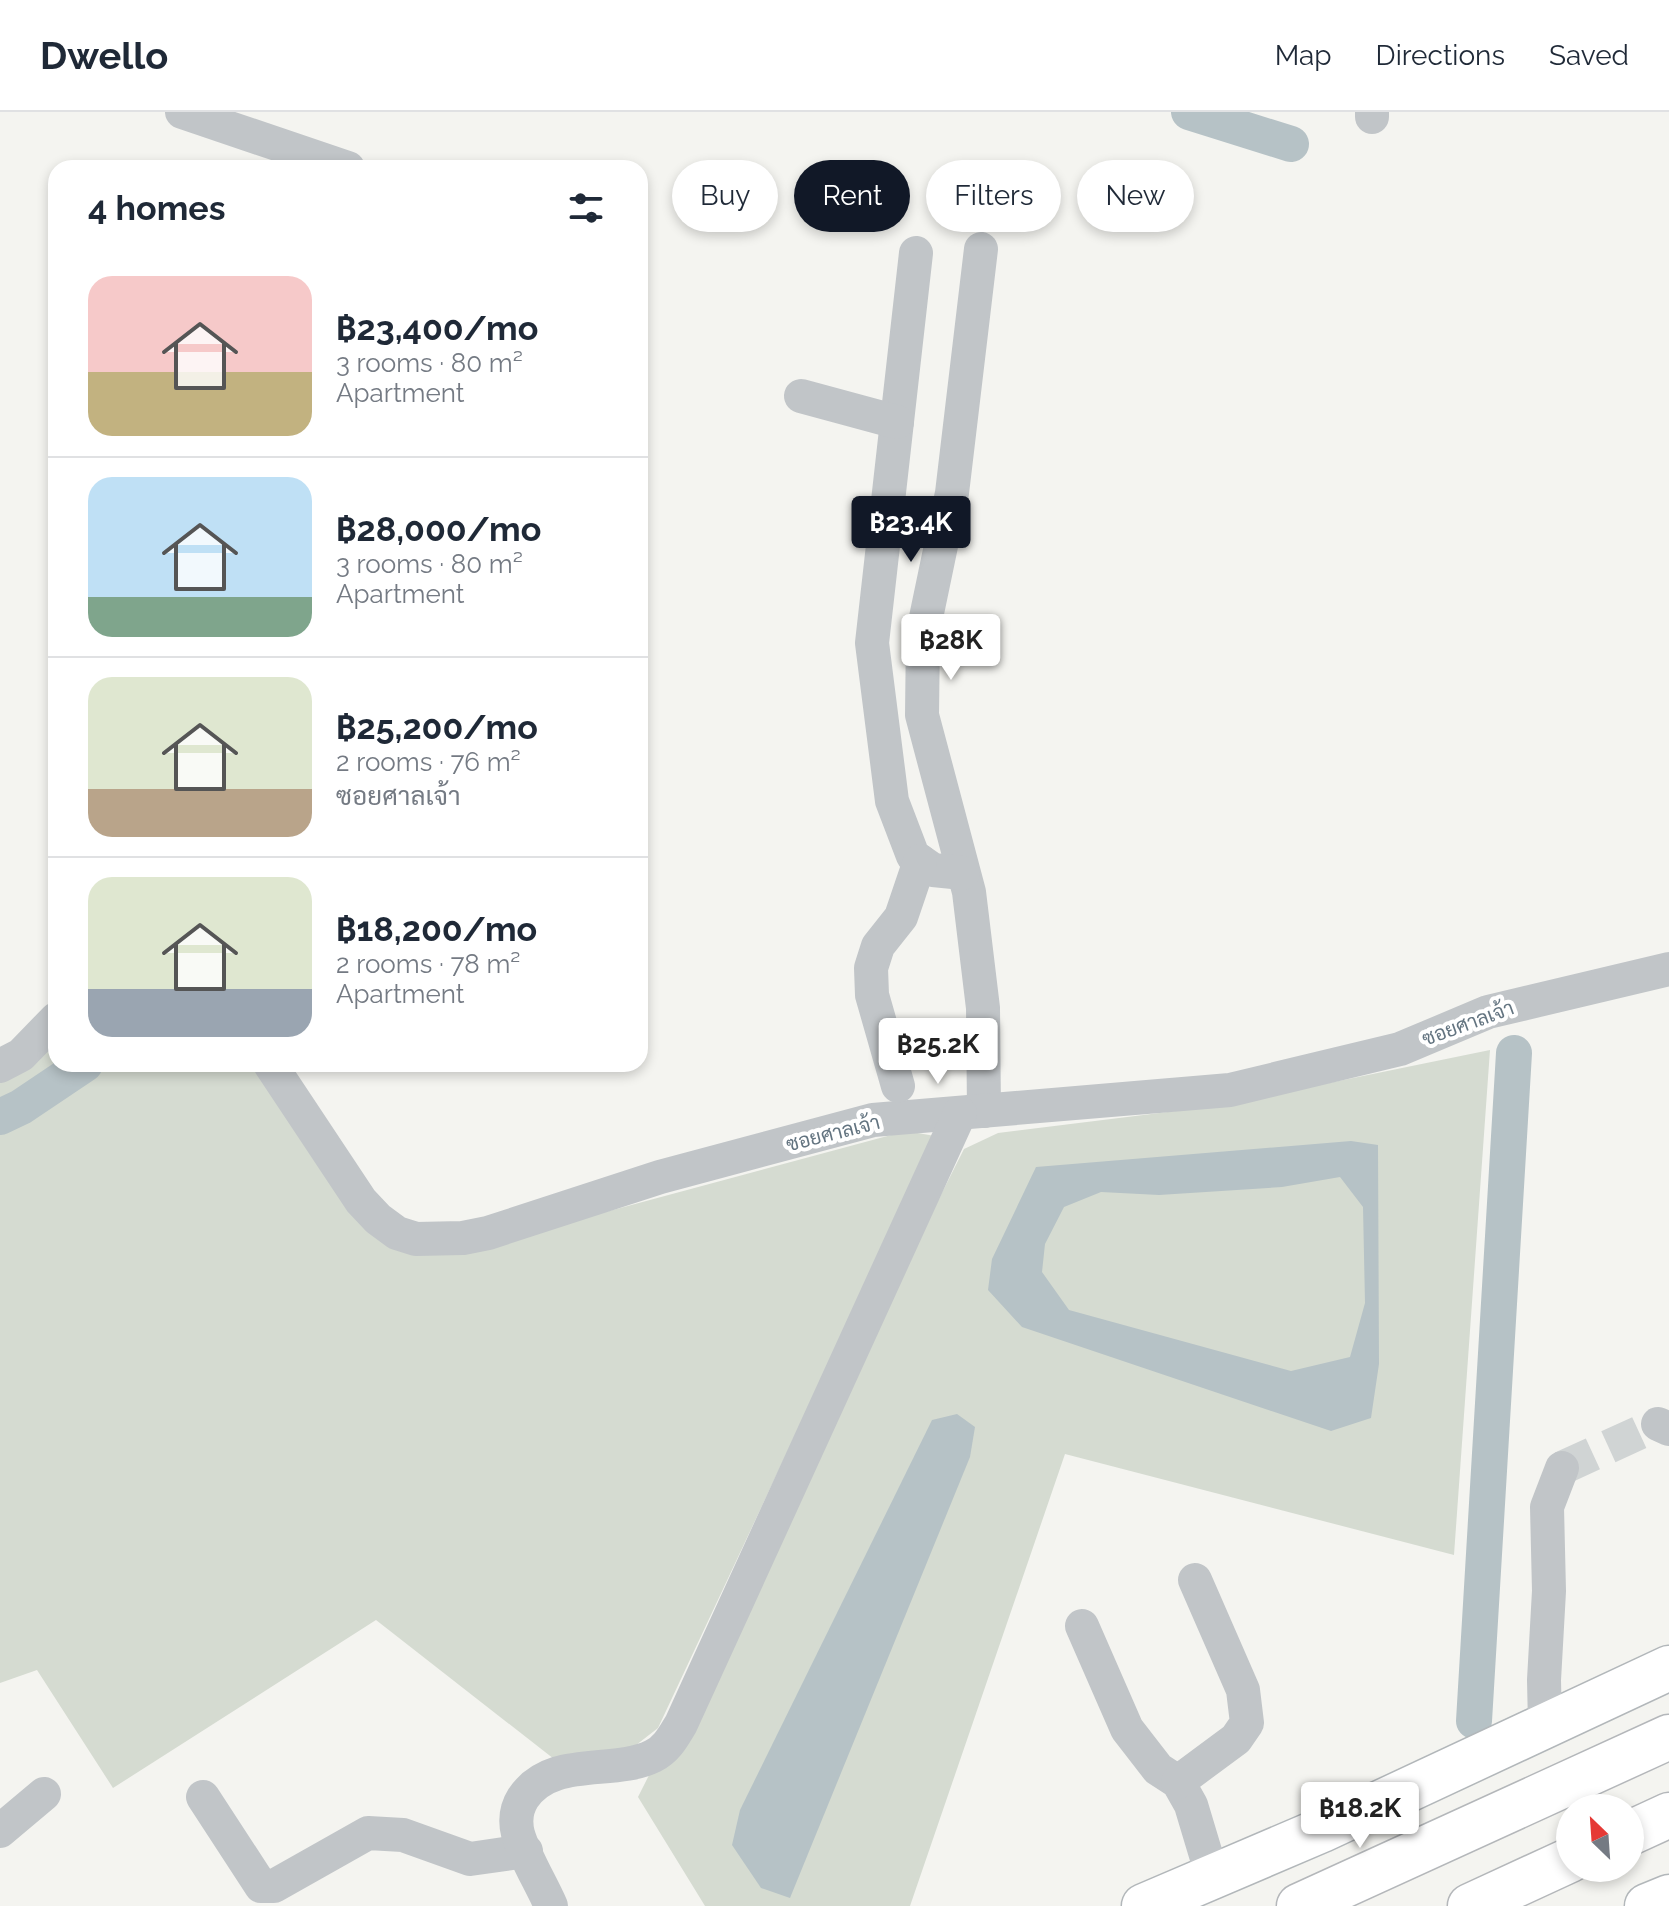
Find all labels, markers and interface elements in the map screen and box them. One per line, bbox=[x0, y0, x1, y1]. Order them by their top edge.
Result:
text: Dwello bbox=[40, 33, 168, 78]
text: Map bbox=[1275, 39, 1332, 72]
text: Directions bbox=[1376, 39, 1505, 72]
text: Saved bbox=[1549, 39, 1629, 72]
chip: Buy bbox=[672, 160, 778, 232]
chip: Rent bbox=[794, 160, 910, 232]
chip: Filters bbox=[926, 160, 1061, 232]
chip: New bbox=[1077, 160, 1194, 232]
icon: filters bbox=[564, 186, 608, 230]
text: 4 homes bbox=[88, 188, 226, 228]
icon: home bbox=[152, 308, 248, 404]
text: ฿23,400/mo bbox=[336, 308, 538, 348]
text: 3 rooms · 80 m² bbox=[336, 348, 523, 378]
text: Apartment bbox=[336, 378, 465, 408]
pin: ฿23.4K bbox=[846, 496, 976, 564]
text: ฿23.4K bbox=[870, 507, 952, 537]
icon: home bbox=[152, 509, 248, 605]
text: ฿28,000/mo bbox=[336, 509, 541, 549]
text: 3 rooms · 80 m² bbox=[336, 549, 523, 579]
text: Apartment bbox=[336, 579, 465, 609]
pin: ฿28K bbox=[904, 614, 998, 682]
text: ฿28K bbox=[919, 625, 983, 655]
text: ฿25,200/mo bbox=[336, 707, 538, 747]
icon: home bbox=[152, 709, 248, 805]
text: 2 rooms · 76 m² bbox=[336, 747, 521, 777]
text: ซอยศาลเจ้า bbox=[336, 781, 461, 811]
icon: home bbox=[152, 909, 248, 1005]
text: ฿18,200/mo bbox=[336, 909, 537, 949]
text: 2 rooms · 78 m² bbox=[336, 949, 520, 979]
text: Apartment bbox=[336, 979, 465, 1009]
street label: ซอยศาลเจ้า bbox=[1419, 995, 1517, 1051]
pin: ฿25.2K bbox=[873, 1018, 1003, 1086]
text: ฿25.2K bbox=[897, 1029, 979, 1059]
street label: ซอยศาลเจ้า bbox=[784, 1110, 882, 1156]
pin: ฿18.2K bbox=[1295, 1782, 1425, 1850]
text: ฿18.2K bbox=[1319, 1793, 1401, 1823]
north arrow bbox=[1556, 1794, 1644, 1882]
map controls bbox=[1556, 1794, 1644, 1882]

